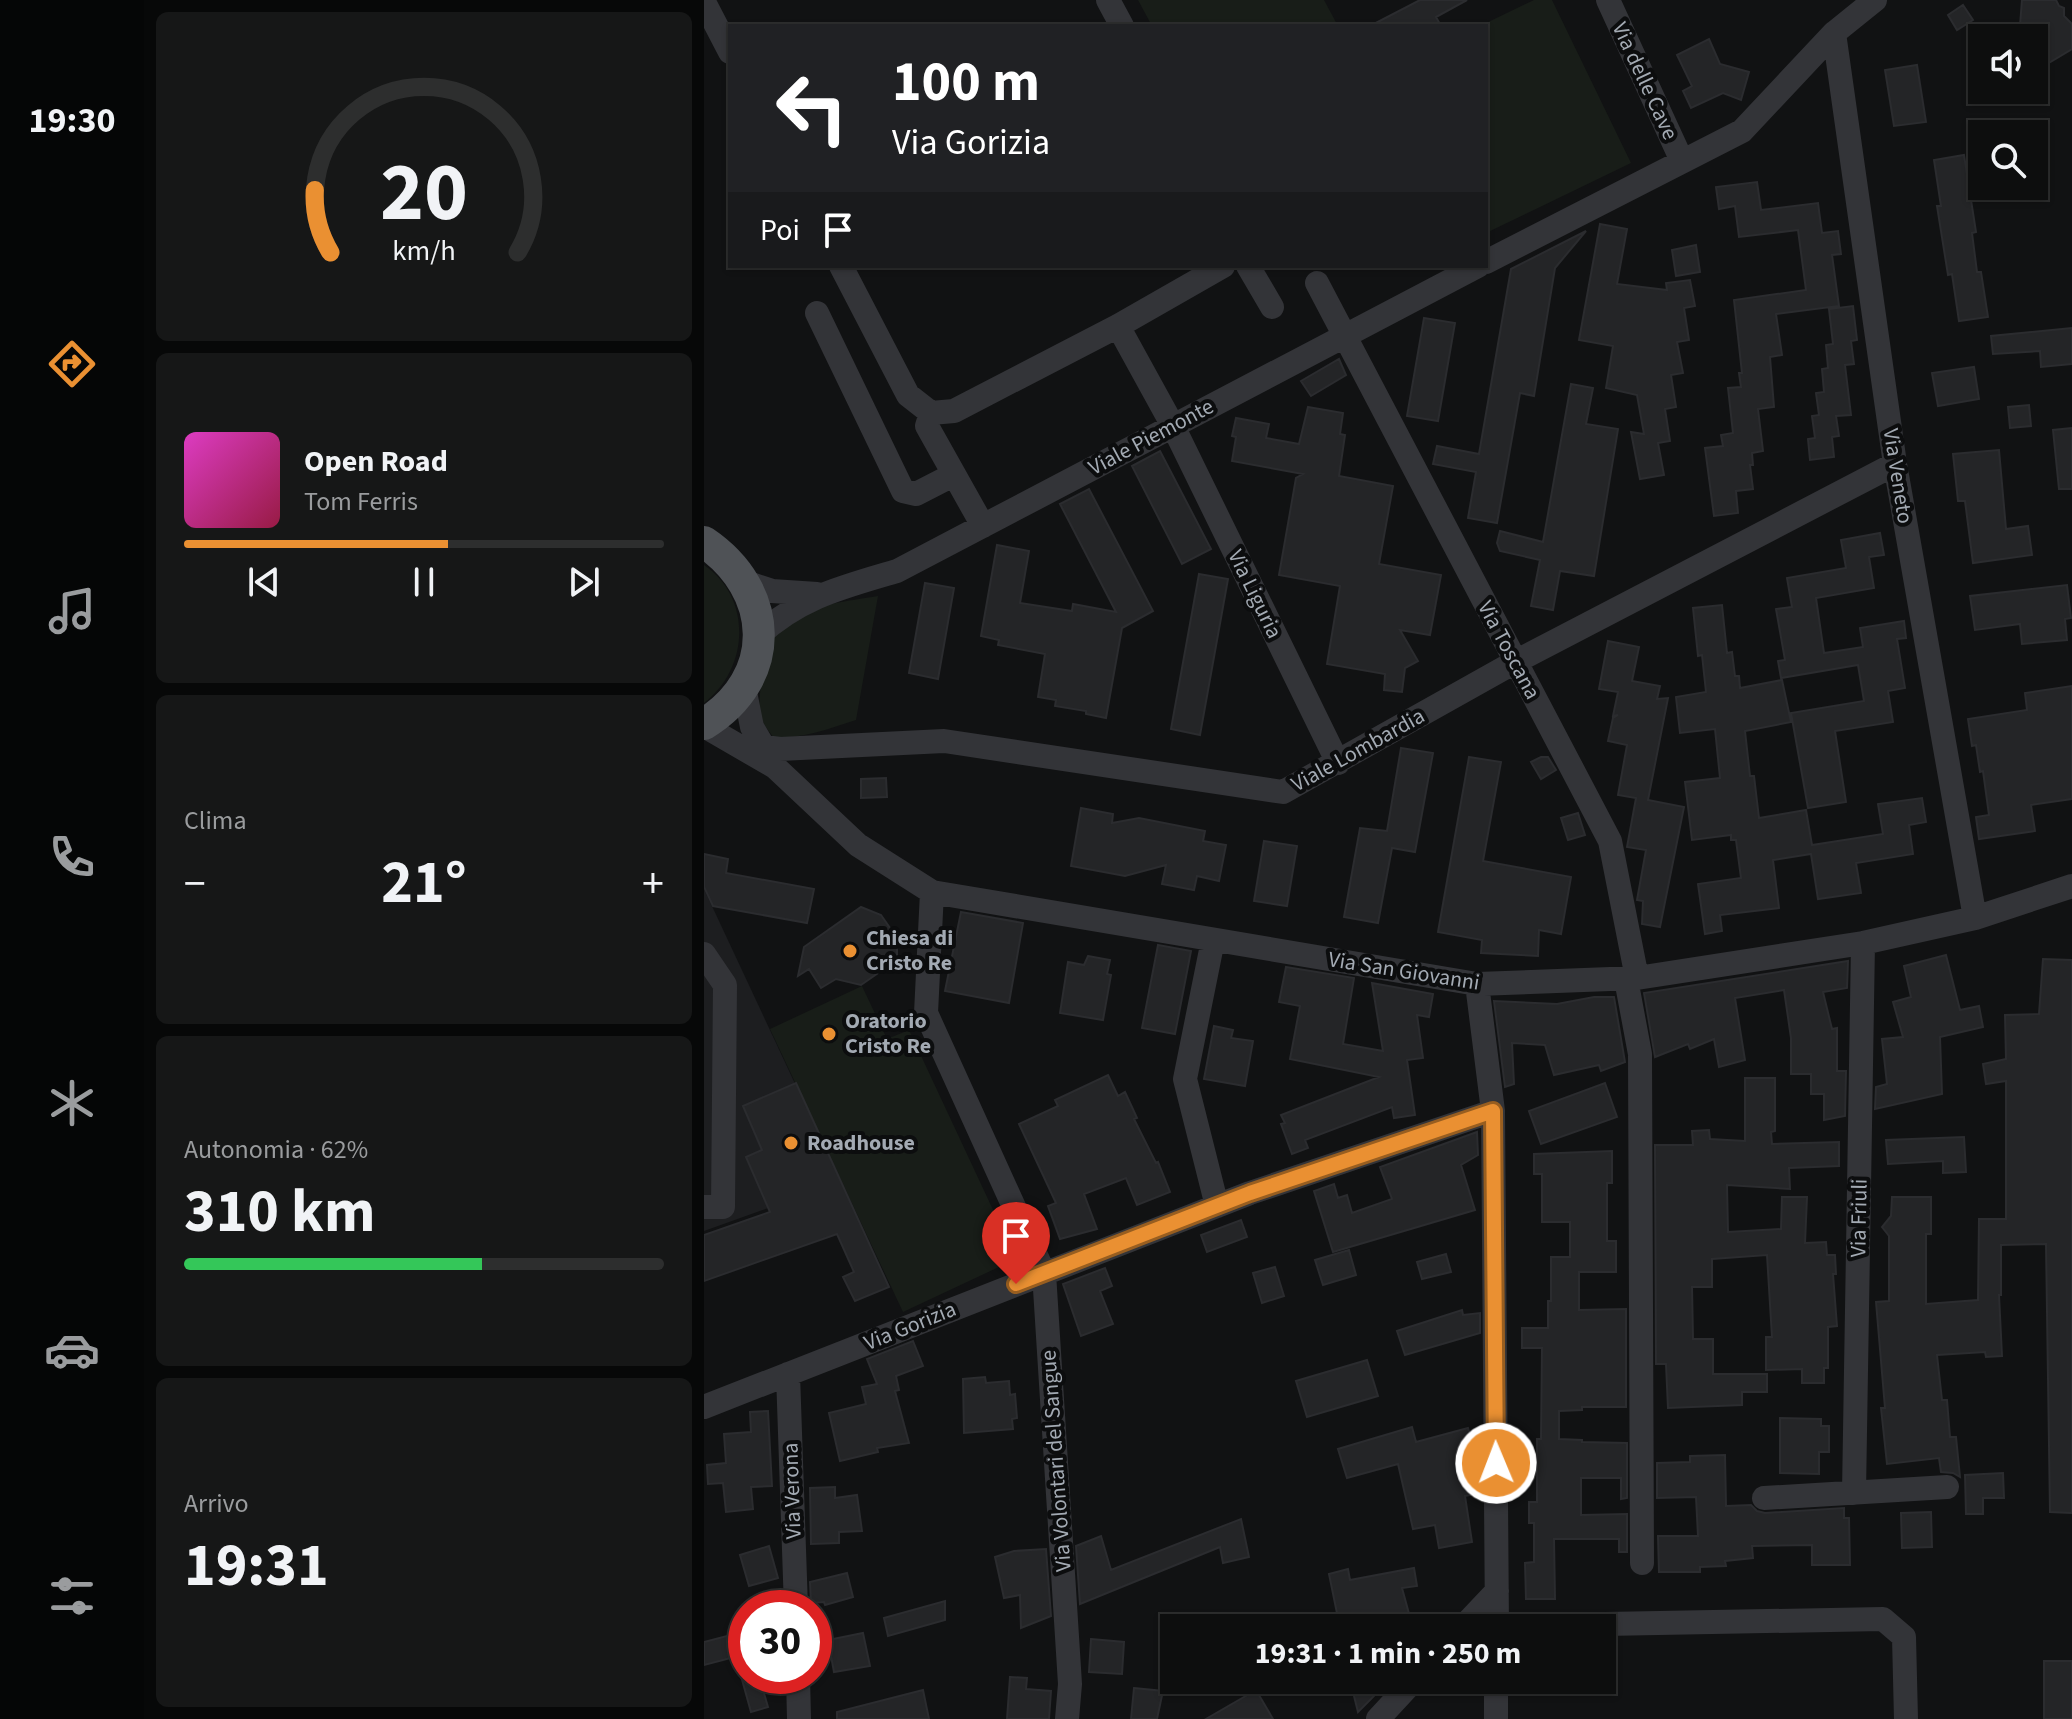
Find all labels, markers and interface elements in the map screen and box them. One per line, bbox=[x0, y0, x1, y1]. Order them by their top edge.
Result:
street label: Via delle Cave bbox=[1604, 17, 1686, 145]
map controls bbox=[1968, 24, 2048, 200]
button: sound bbox=[1968, 24, 2048, 104]
text: 100 m bbox=[892, 43, 1040, 122]
icon: left bbox=[760, 56, 864, 160]
text: 19:30 bbox=[29, 95, 115, 146]
text: Via Gorizia bbox=[892, 117, 1050, 168]
button: search bbox=[1968, 120, 2048, 200]
text: 20 bbox=[380, 133, 468, 251]
icon: arrive bbox=[816, 208, 860, 252]
text: Poi bbox=[760, 209, 800, 252]
text: km/h bbox=[392, 231, 456, 271]
icon: directions bbox=[44, 336, 100, 392]
street label: Viale Piemonte bbox=[1083, 390, 1219, 483]
street label: Via Veneto bbox=[1875, 426, 1921, 526]
text: Open Road bbox=[304, 440, 448, 483]
text: Tom Ferris bbox=[304, 483, 418, 520]
street label: Via Liguria bbox=[1220, 544, 1290, 644]
icon: previous bbox=[242, 560, 286, 604]
icon: pause bbox=[402, 560, 446, 604]
icon: next bbox=[562, 560, 606, 604]
icon: music bbox=[44, 583, 100, 639]
street label: Via Toscana bbox=[1470, 595, 1548, 705]
street label: Viale Lombardia bbox=[1285, 700, 1431, 800]
text: Clima bbox=[184, 802, 247, 839]
icon: phone bbox=[44, 829, 100, 885]
text: 21° bbox=[381, 841, 467, 926]
text: − bbox=[184, 853, 206, 916]
text: + bbox=[642, 853, 664, 916]
place label: Chiesa di Cristo Re bbox=[866, 922, 953, 979]
marker: Chiesa di Cristo Re bbox=[841, 942, 859, 960]
street label: Via San Giovanni bbox=[1326, 943, 1482, 999]
place label: Oratorio Cristo Re bbox=[845, 1005, 931, 1062]
marker: Oratorio Cristo Re bbox=[820, 1025, 838, 1043]
icon: climate bbox=[44, 1075, 100, 1131]
place label: Roadhouse bbox=[807, 1127, 915, 1159]
text: Autonomia · 62% bbox=[184, 1131, 368, 1168]
marker: Roadhouse bbox=[782, 1134, 800, 1152]
text: 310 km bbox=[184, 1170, 375, 1255]
street label: Via Friuli bbox=[1842, 1178, 1876, 1258]
pin bbox=[982, 1202, 1050, 1284]
icon: arrive bbox=[994, 1214, 1038, 1258]
street label: Via Gorizia bbox=[859, 1293, 961, 1359]
icon: car bbox=[44, 1322, 100, 1378]
street label: Via Volontari del Sangue bbox=[1032, 1349, 1080, 1573]
position arrow bbox=[1454, 1421, 1538, 1505]
street label: Via Verona bbox=[774, 1442, 810, 1540]
text: Arrivo bbox=[184, 1485, 249, 1522]
text: 19:31 bbox=[184, 1524, 329, 1609]
icon: filters bbox=[44, 1568, 100, 1624]
speed limit sign: 30 bbox=[728, 1590, 832, 1694]
text: 19:31 · 1 min · 250 m bbox=[1255, 1632, 1521, 1675]

